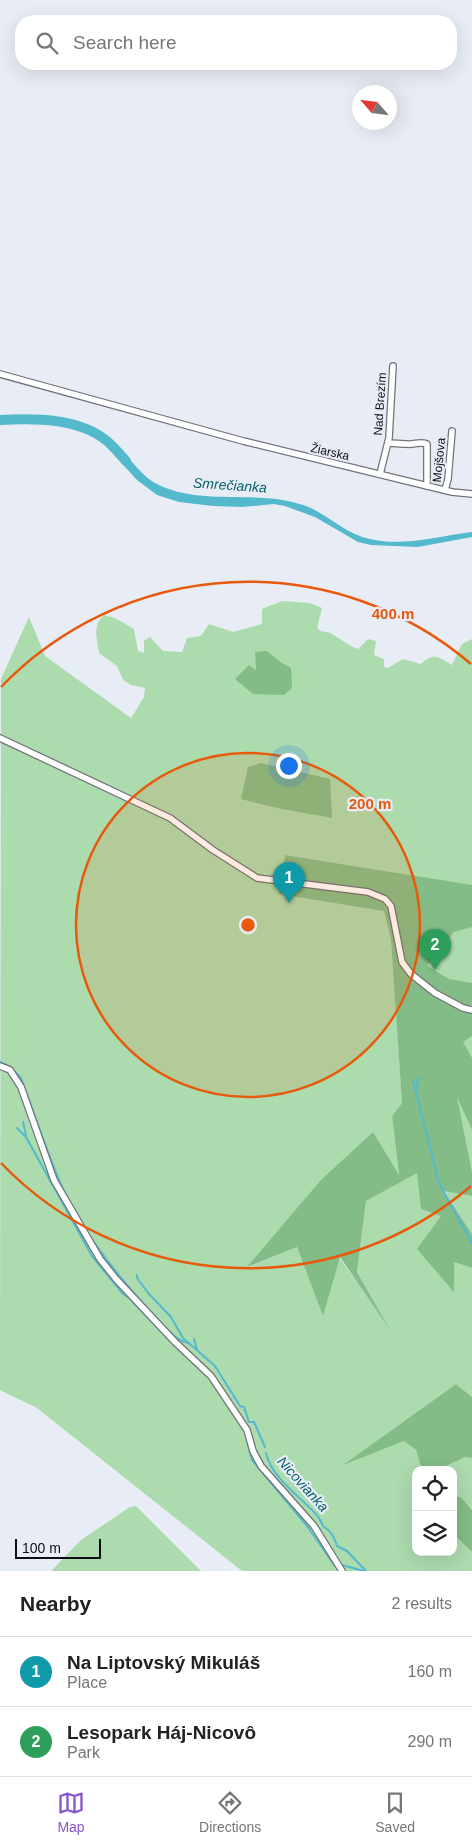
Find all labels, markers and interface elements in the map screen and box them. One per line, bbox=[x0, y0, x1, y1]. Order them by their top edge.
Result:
search box bbox=[15, 15, 457, 70]
icon: search bbox=[33, 29, 61, 57]
text: Search here bbox=[73, 32, 177, 53]
north arrow bbox=[352, 85, 397, 130]
street label: Nad Brezím bbox=[371, 372, 389, 436]
street label: Mojšova bbox=[430, 437, 448, 483]
street label: Žiarska bbox=[309, 440, 351, 463]
water label: Smrečianka bbox=[193, 474, 268, 496]
text: 400 m bbox=[372, 605, 414, 622]
your location bbox=[276, 753, 302, 779]
text: 200 m bbox=[349, 795, 391, 812]
pin: 1 bbox=[273, 862, 305, 903]
centre of rings bbox=[239, 916, 257, 934]
pin: 2 bbox=[419, 929, 451, 970]
water label: Nicovianka bbox=[274, 1453, 332, 1515]
map controls bbox=[412, 1466, 457, 1556]
button: locate bbox=[412, 1466, 457, 1511]
button: layers bbox=[412, 1511, 457, 1556]
scale bar bbox=[15, 1536, 101, 1559]
text: 100 m bbox=[22, 1540, 61, 1556]
text: Nearby bbox=[20, 1592, 91, 1615]
text: 2 results bbox=[392, 1595, 452, 1612]
text: Na Liptovský Mikuláš bbox=[67, 1652, 260, 1673]
text: 1 bbox=[32, 1663, 40, 1680]
text: 160 m bbox=[408, 1663, 452, 1680]
text: Place bbox=[67, 1674, 107, 1691]
text: Lesopark Háj-Nicovô bbox=[67, 1722, 256, 1743]
text: 2 bbox=[32, 1733, 40, 1750]
text: 290 m bbox=[408, 1733, 452, 1750]
text: Park bbox=[67, 1744, 100, 1761]
tab: Map bbox=[57, 1789, 85, 1835]
tab: Directions bbox=[199, 1789, 261, 1835]
tab: Saved bbox=[375, 1789, 415, 1835]

